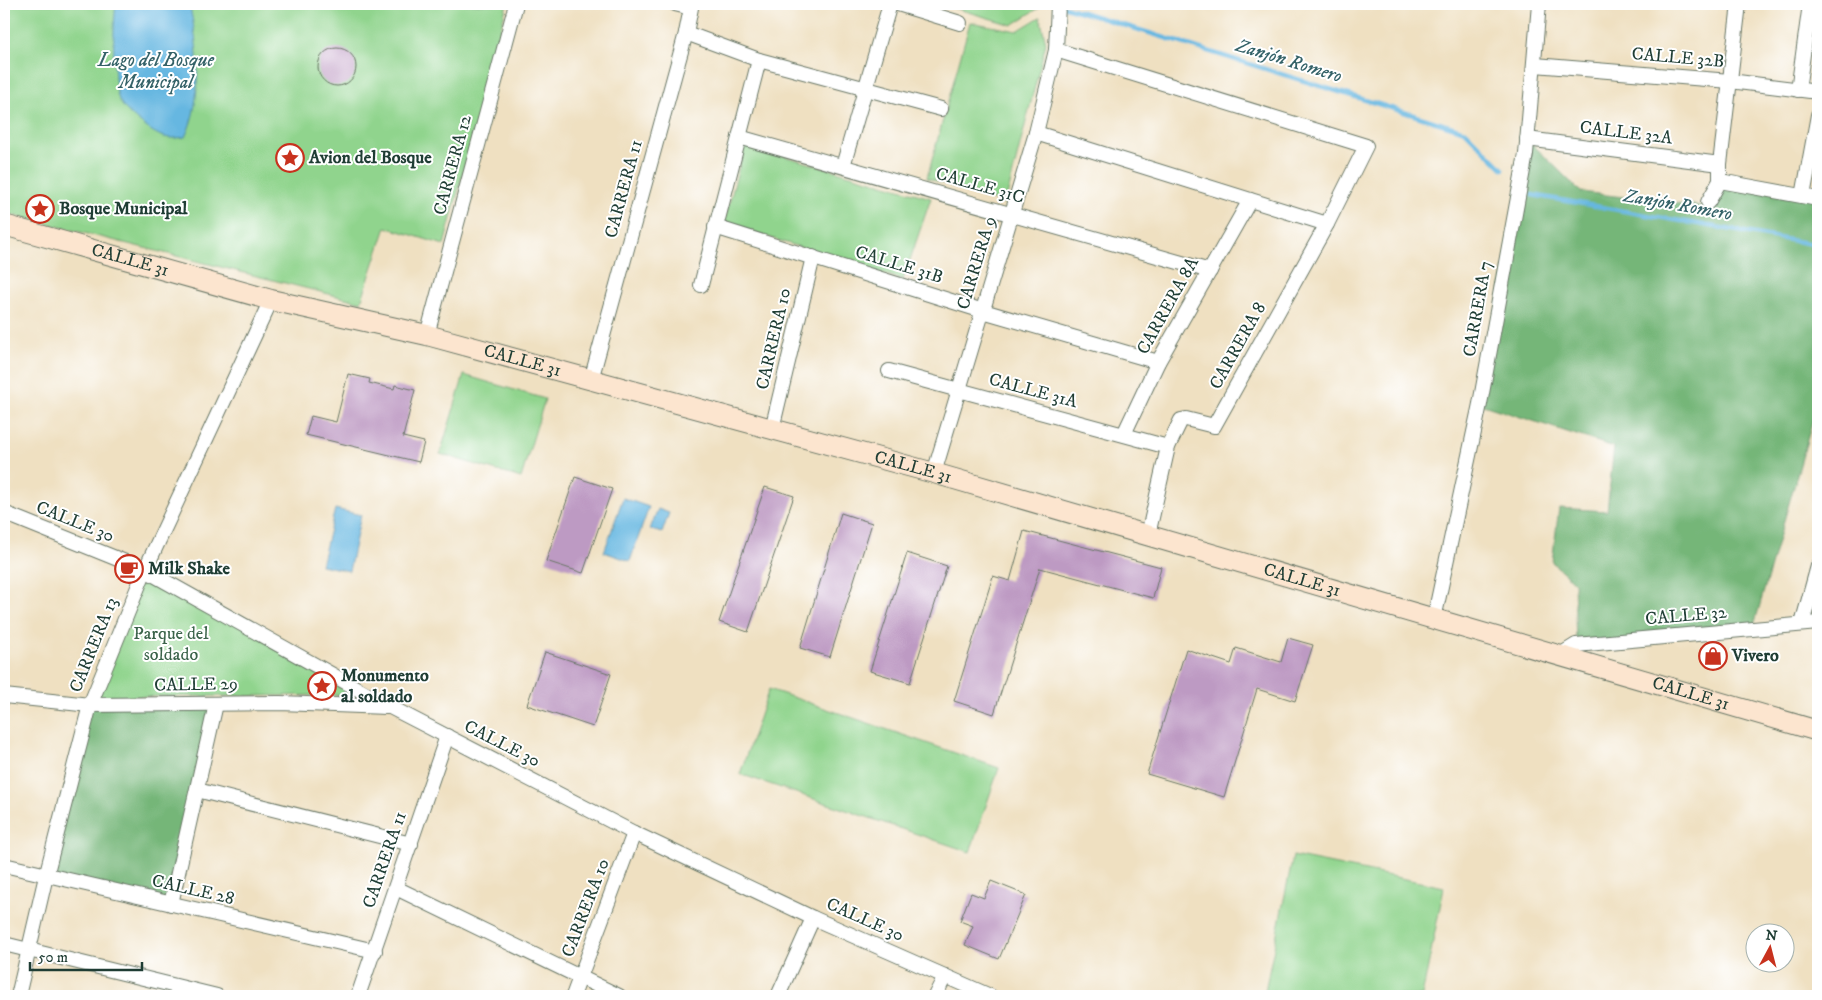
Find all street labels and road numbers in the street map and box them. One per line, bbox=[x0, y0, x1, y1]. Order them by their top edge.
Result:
street label: CALLE 32B bbox=[1631, 43, 1725, 73]
street label: CARRERA 12 bbox=[429, 112, 477, 218]
street label: CALLE 32A bbox=[1579, 116, 1674, 150]
street label: CARRERA 11 bbox=[600, 138, 648, 240]
street label: CALLE 31C bbox=[933, 163, 1027, 209]
street label: CARRERA 9 bbox=[952, 214, 1002, 312]
street label: CALLE 31 bbox=[89, 239, 171, 282]
street label: CALLE 31B bbox=[852, 241, 946, 289]
street label: CARRERA 8A bbox=[1132, 253, 1204, 359]
street label: CARRERA 7 bbox=[1459, 259, 1497, 359]
street label: CARRERA 10 bbox=[752, 286, 796, 392]
street label: CARRERA 8 bbox=[1205, 299, 1271, 393]
street label: CALLE 31 bbox=[481, 340, 563, 382]
street label: CALLE 31A bbox=[986, 369, 1080, 414]
street label: CALLE 31 bbox=[872, 446, 954, 489]
street label: CALLE 30 bbox=[33, 496, 117, 548]
street label: CALLE 31 bbox=[1261, 559, 1343, 602]
street label: CARRERA 13 bbox=[65, 594, 123, 696]
street label: CALLE 32 bbox=[1644, 601, 1728, 631]
street label: CALLE 31 bbox=[1650, 672, 1732, 716]
street label: CALLE 29 bbox=[154, 673, 238, 697]
street label: CALLE 30 bbox=[460, 715, 544, 773]
street label: CARRERA 11 bbox=[358, 809, 412, 911]
street label: CARRERA 10 bbox=[557, 856, 615, 960]
street label: CALLE 28 bbox=[150, 870, 236, 910]
street label: CALLE 30 bbox=[823, 893, 907, 947]

